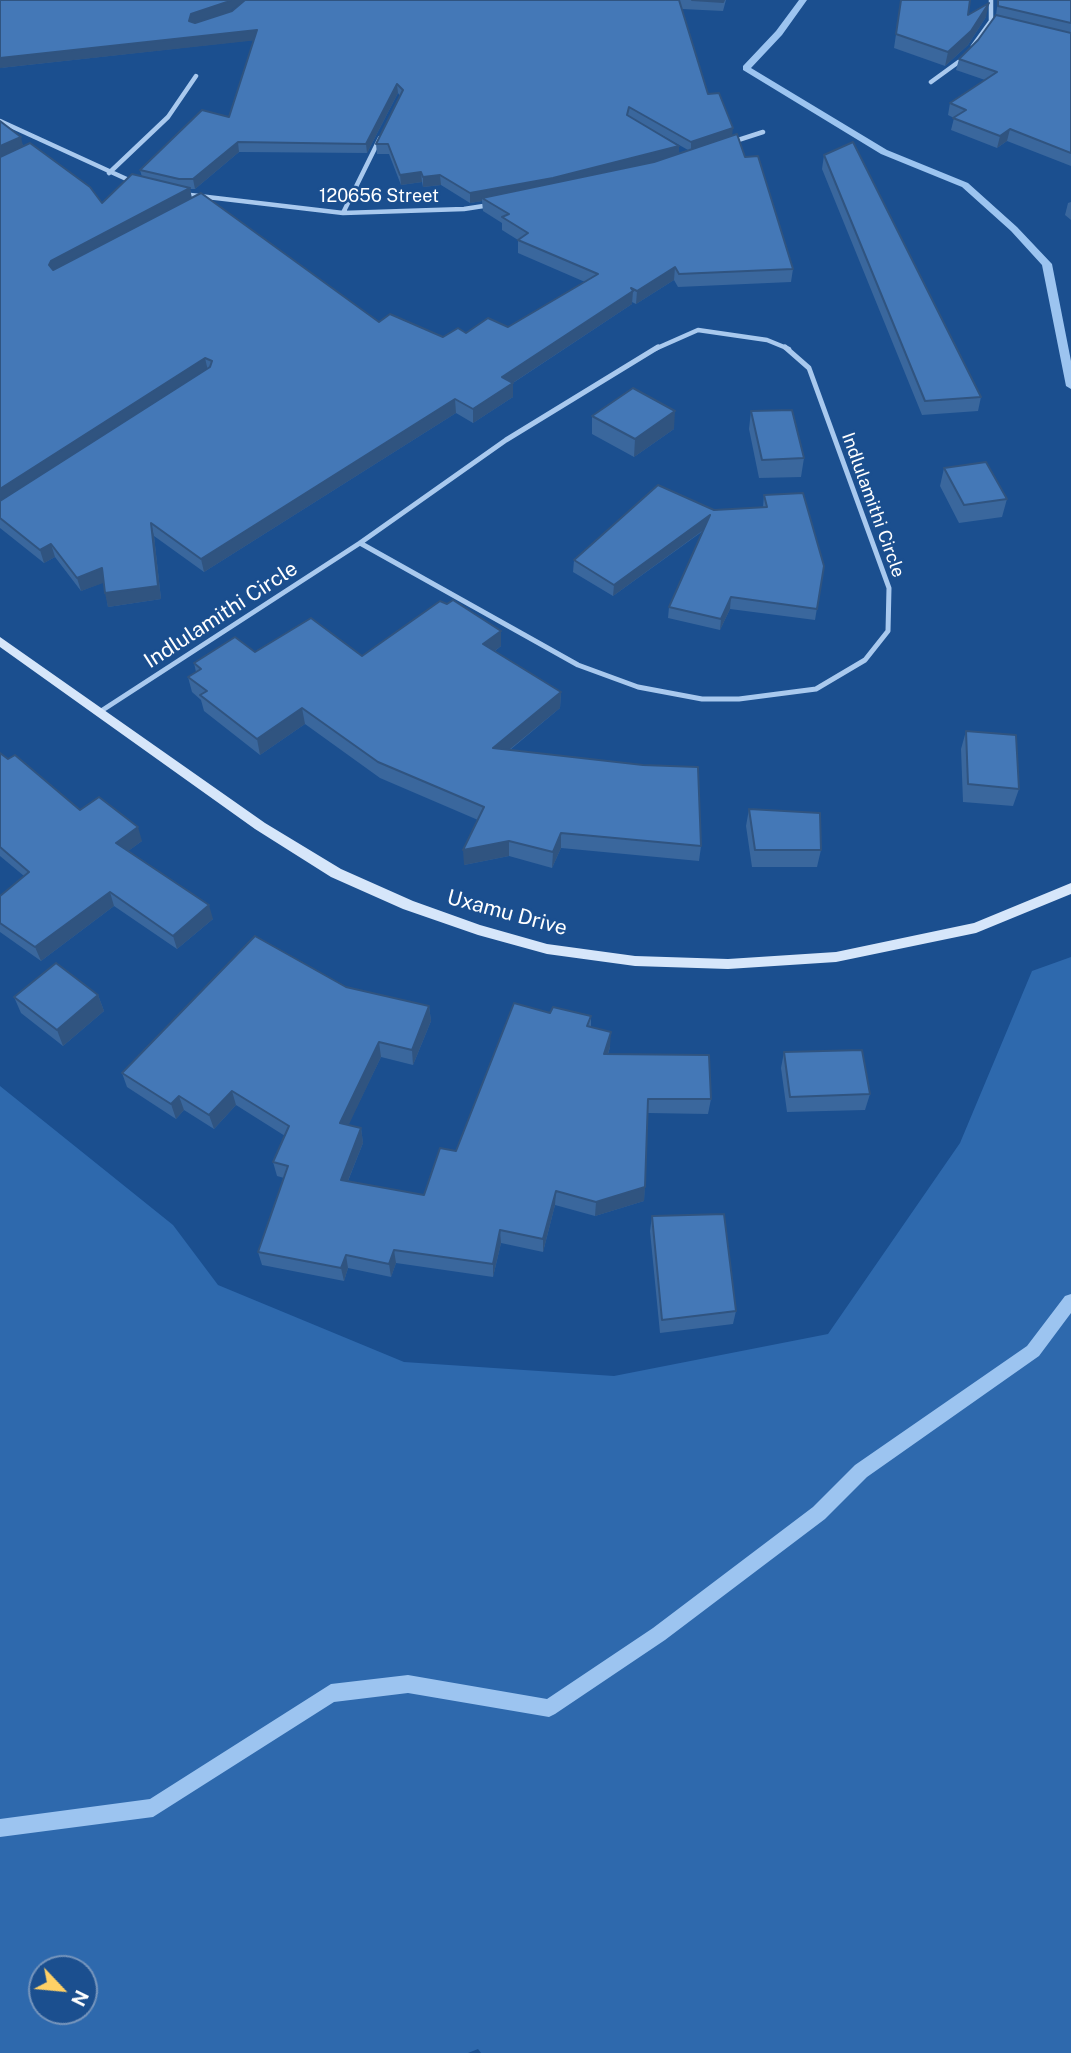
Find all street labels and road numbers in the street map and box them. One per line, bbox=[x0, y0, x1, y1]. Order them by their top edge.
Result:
street label: 120656 Street bbox=[319, 185, 439, 207]
street label: Indlulamithi Circle bbox=[837, 430, 909, 580]
street label: Indlulamithi Circle bbox=[140, 556, 302, 674]
street label: Uxamu Drive bbox=[444, 885, 570, 941]

